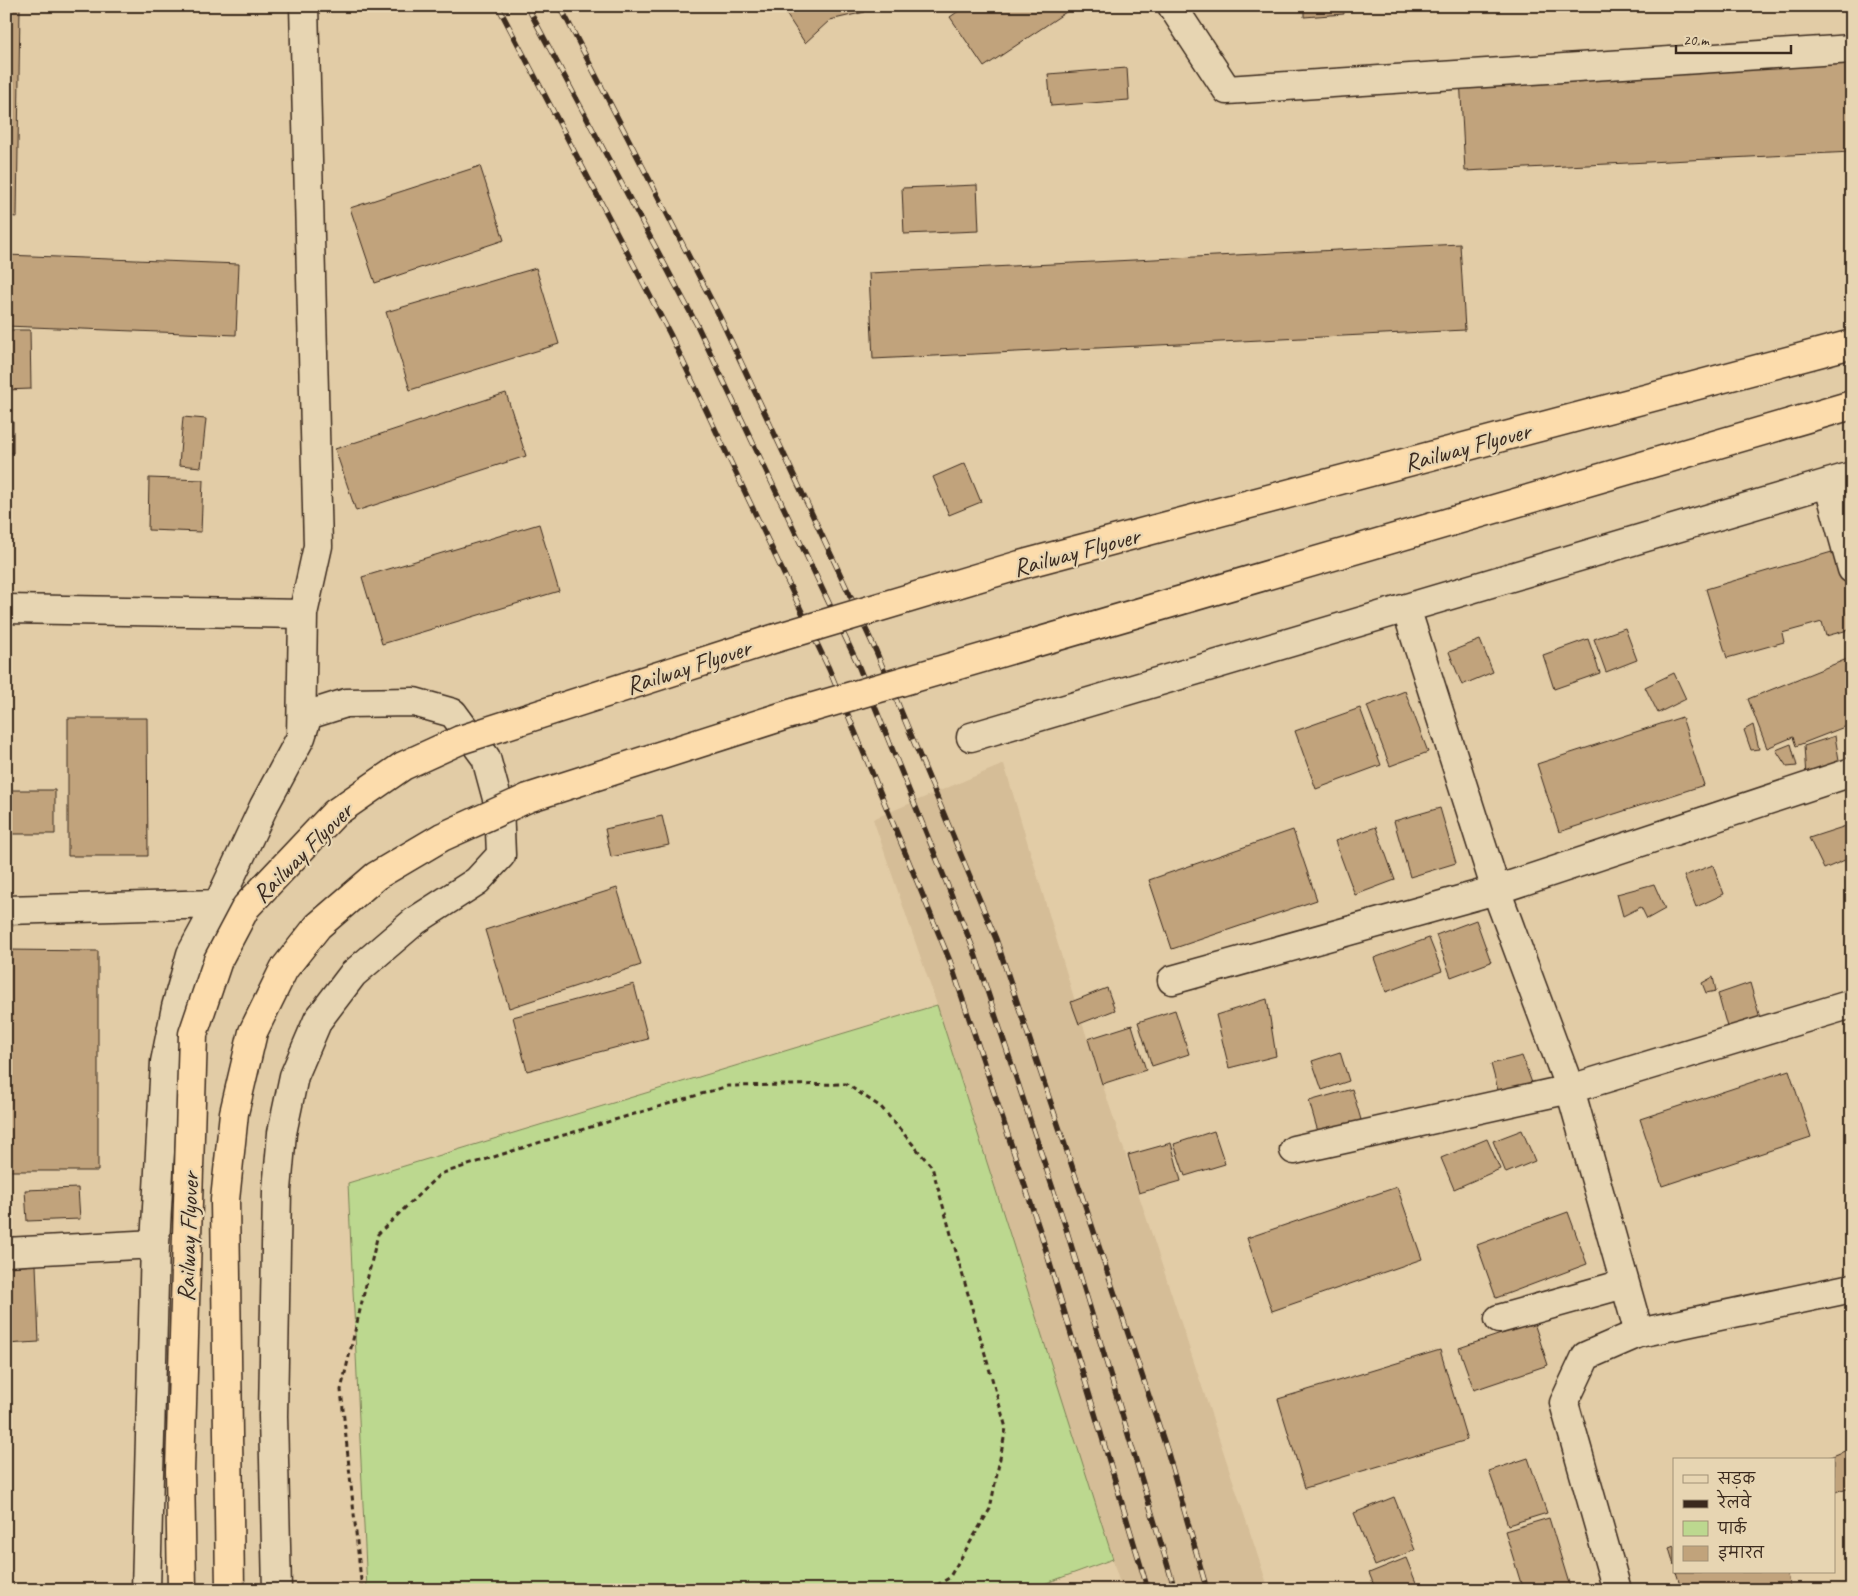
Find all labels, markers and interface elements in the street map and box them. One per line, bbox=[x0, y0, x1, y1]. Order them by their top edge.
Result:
scale bar bbox=[1676, 22, 1790, 54]
text: 20 m bbox=[1683, 31, 1710, 50]
street label: Railway Flyover bbox=[1401, 414, 1537, 479]
street label: Railway Flyover bbox=[1010, 519, 1146, 584]
street label: Railway Flyover bbox=[622, 631, 758, 702]
street label: Railway Flyover bbox=[246, 793, 362, 910]
street label: Railway Flyover bbox=[170, 1169, 206, 1302]
legend bbox=[1673, 1458, 1836, 1574]
text: सड़क bbox=[1717, 1470, 1756, 1489]
text: रेलवे bbox=[1716, 1489, 1752, 1513]
text: पार्क bbox=[1717, 1517, 1748, 1539]
text: इमारत bbox=[1718, 1544, 1765, 1563]

